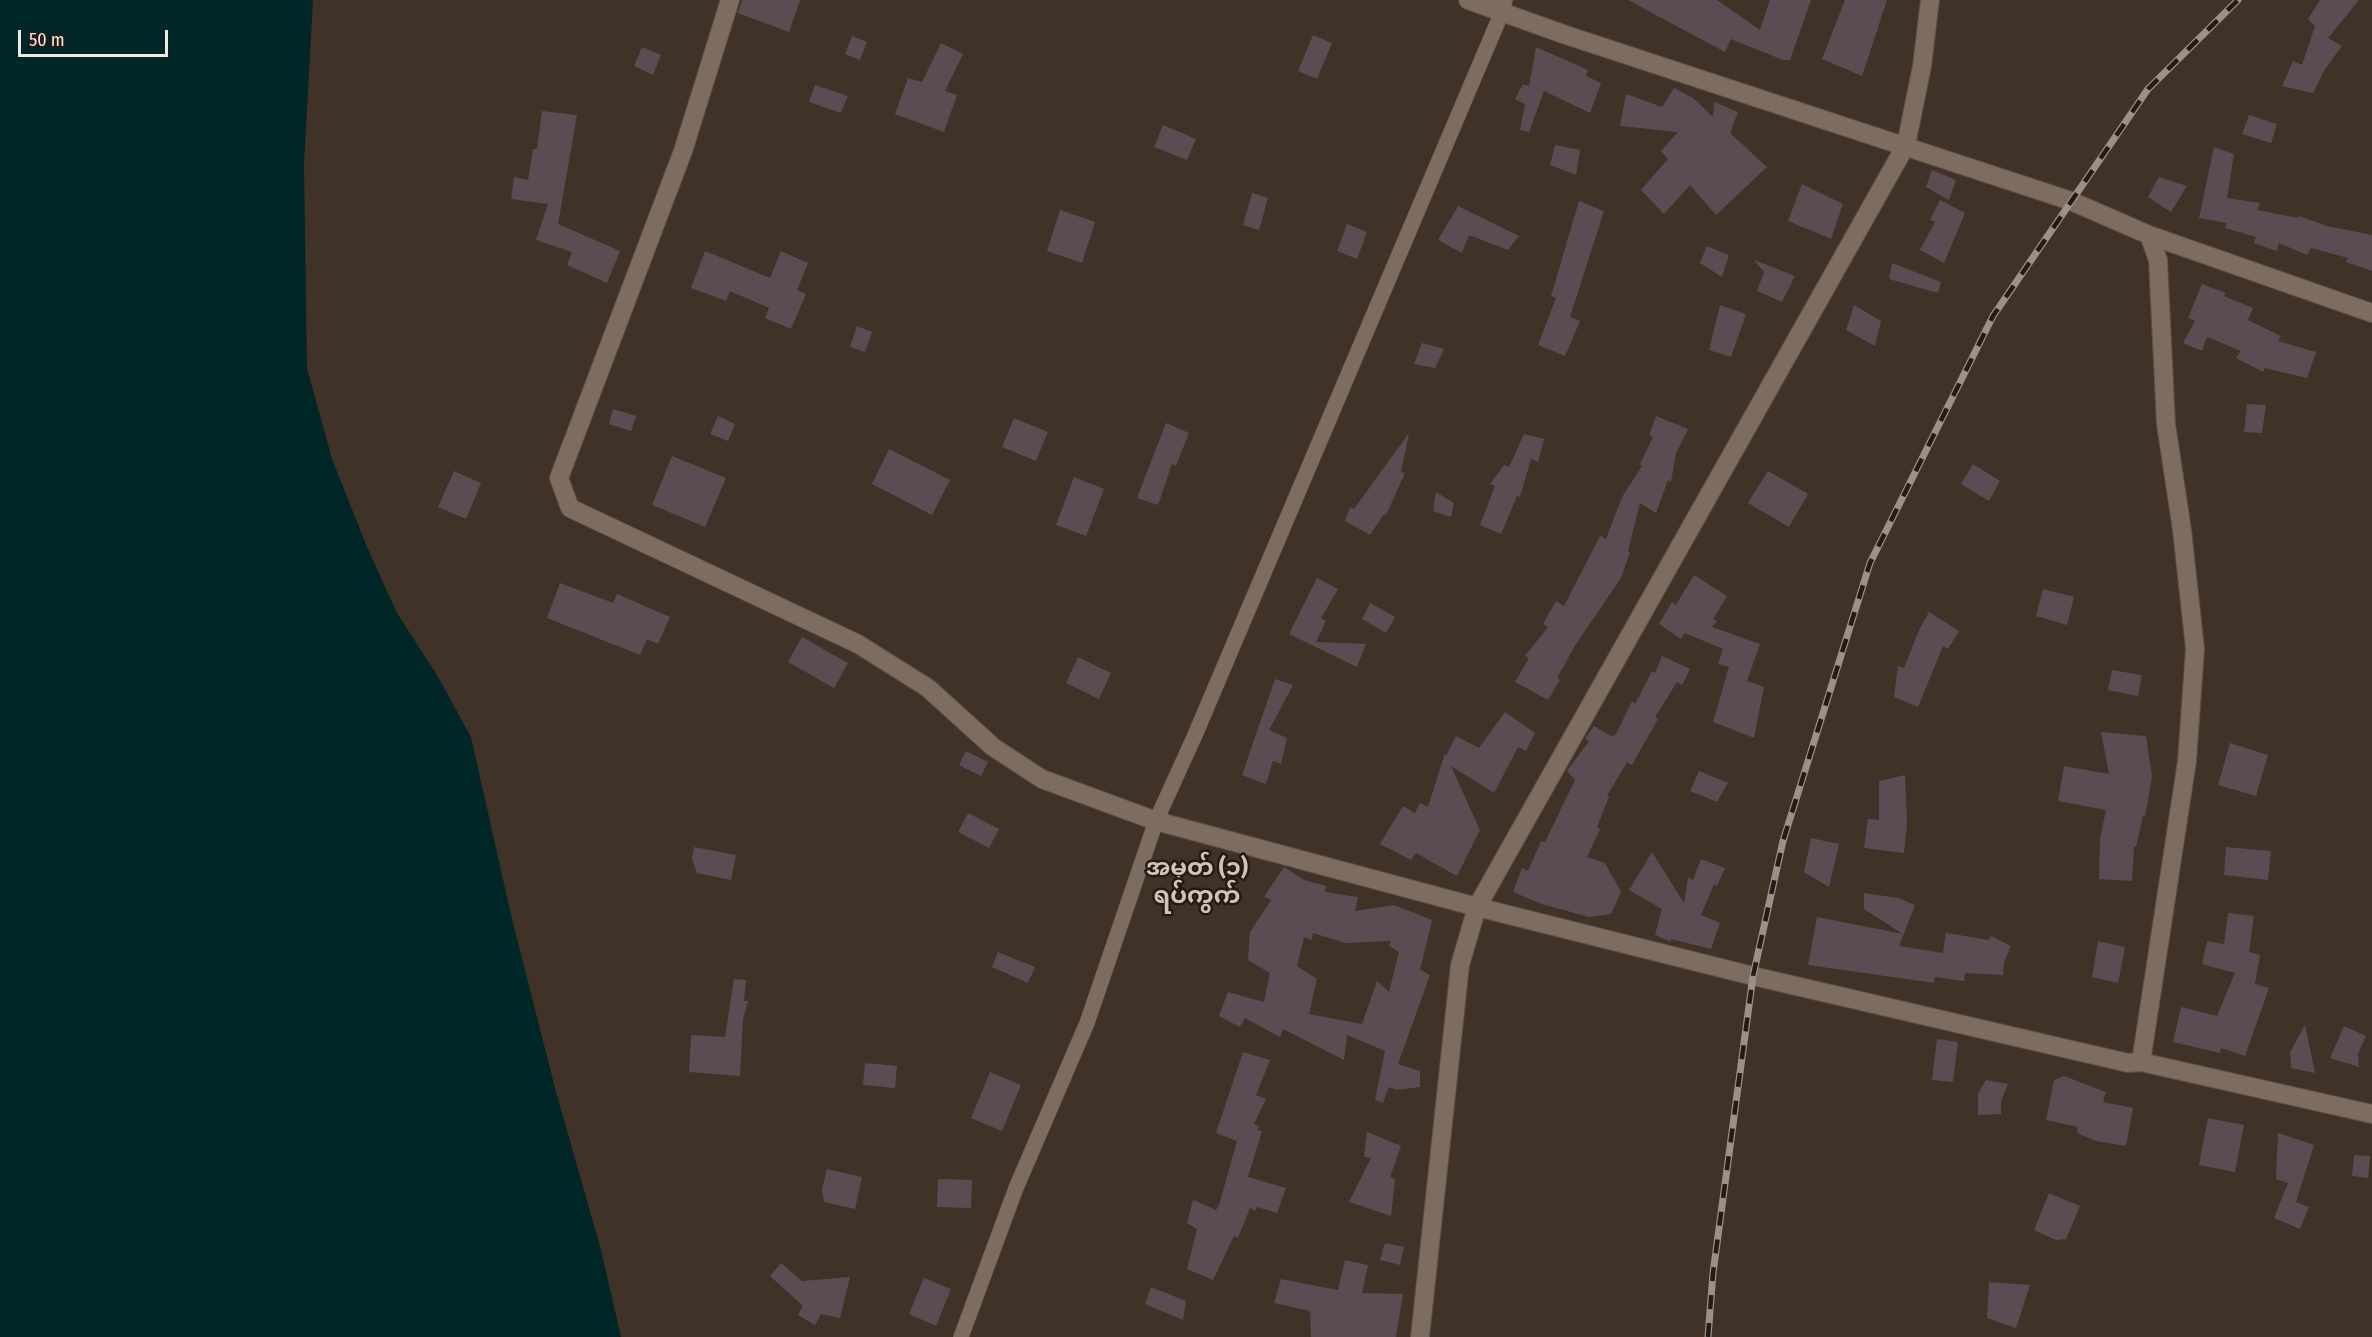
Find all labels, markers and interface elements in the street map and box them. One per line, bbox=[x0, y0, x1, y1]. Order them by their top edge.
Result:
scale bar bbox=[21, 18, 171, 56]
text: 50 m bbox=[29, 29, 65, 51]
district label: အမှတ် (၁) ရပ်ကွက် bbox=[1146, 854, 1248, 910]

